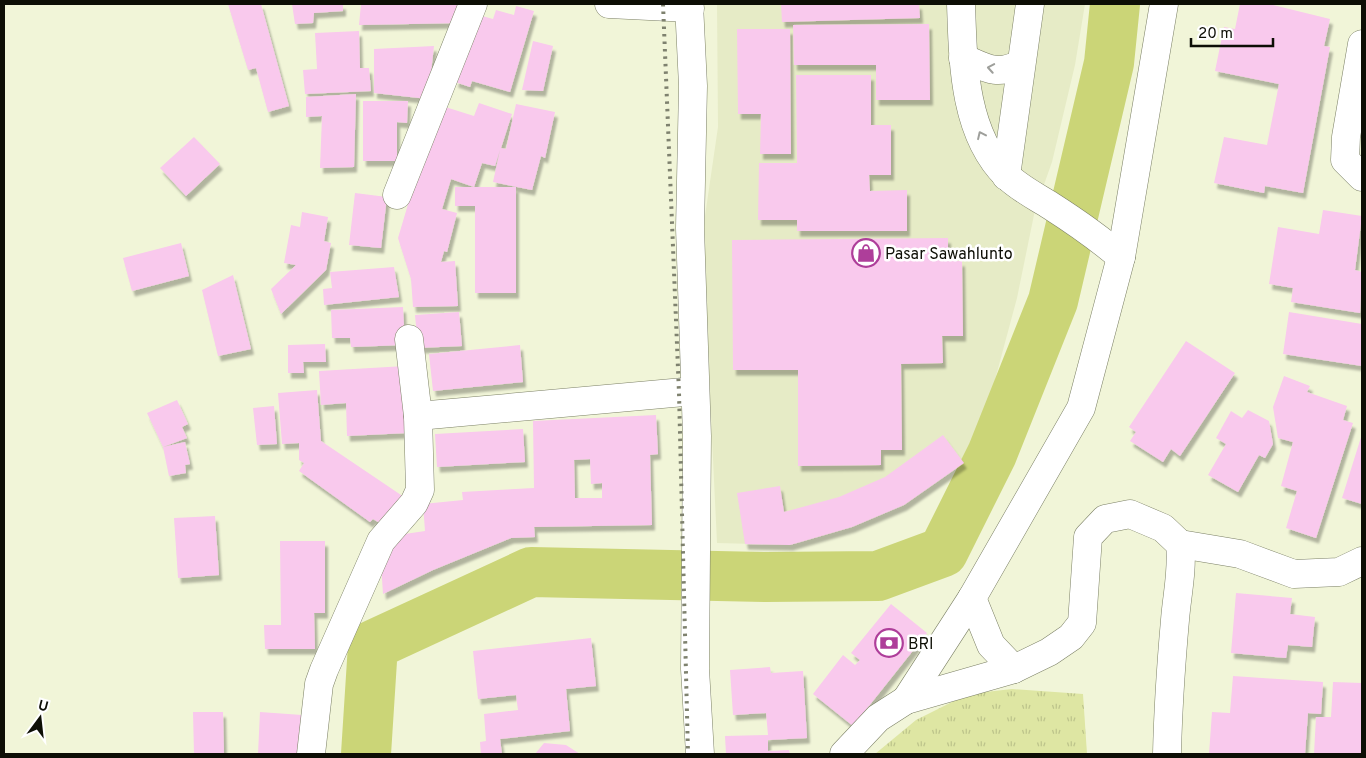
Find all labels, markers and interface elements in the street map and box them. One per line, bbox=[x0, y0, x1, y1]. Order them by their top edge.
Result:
scale bar bbox=[1191, 15, 1274, 47]
text: 20 m bbox=[1198, 25, 1233, 44]
one-way arrow bbox=[987, 64, 996, 74]
one-way arrow bbox=[976, 131, 987, 140]
shop icon: Pasar Sawahlunto bbox=[851, 238, 881, 268]
place label: Pasar Sawahlunto bbox=[885, 245, 1013, 265]
bank icon: BRI bbox=[874, 628, 904, 658]
place label: BRI bbox=[908, 635, 934, 655]
north arrow bbox=[15, 693, 65, 743]
text: U bbox=[36, 697, 50, 716]

